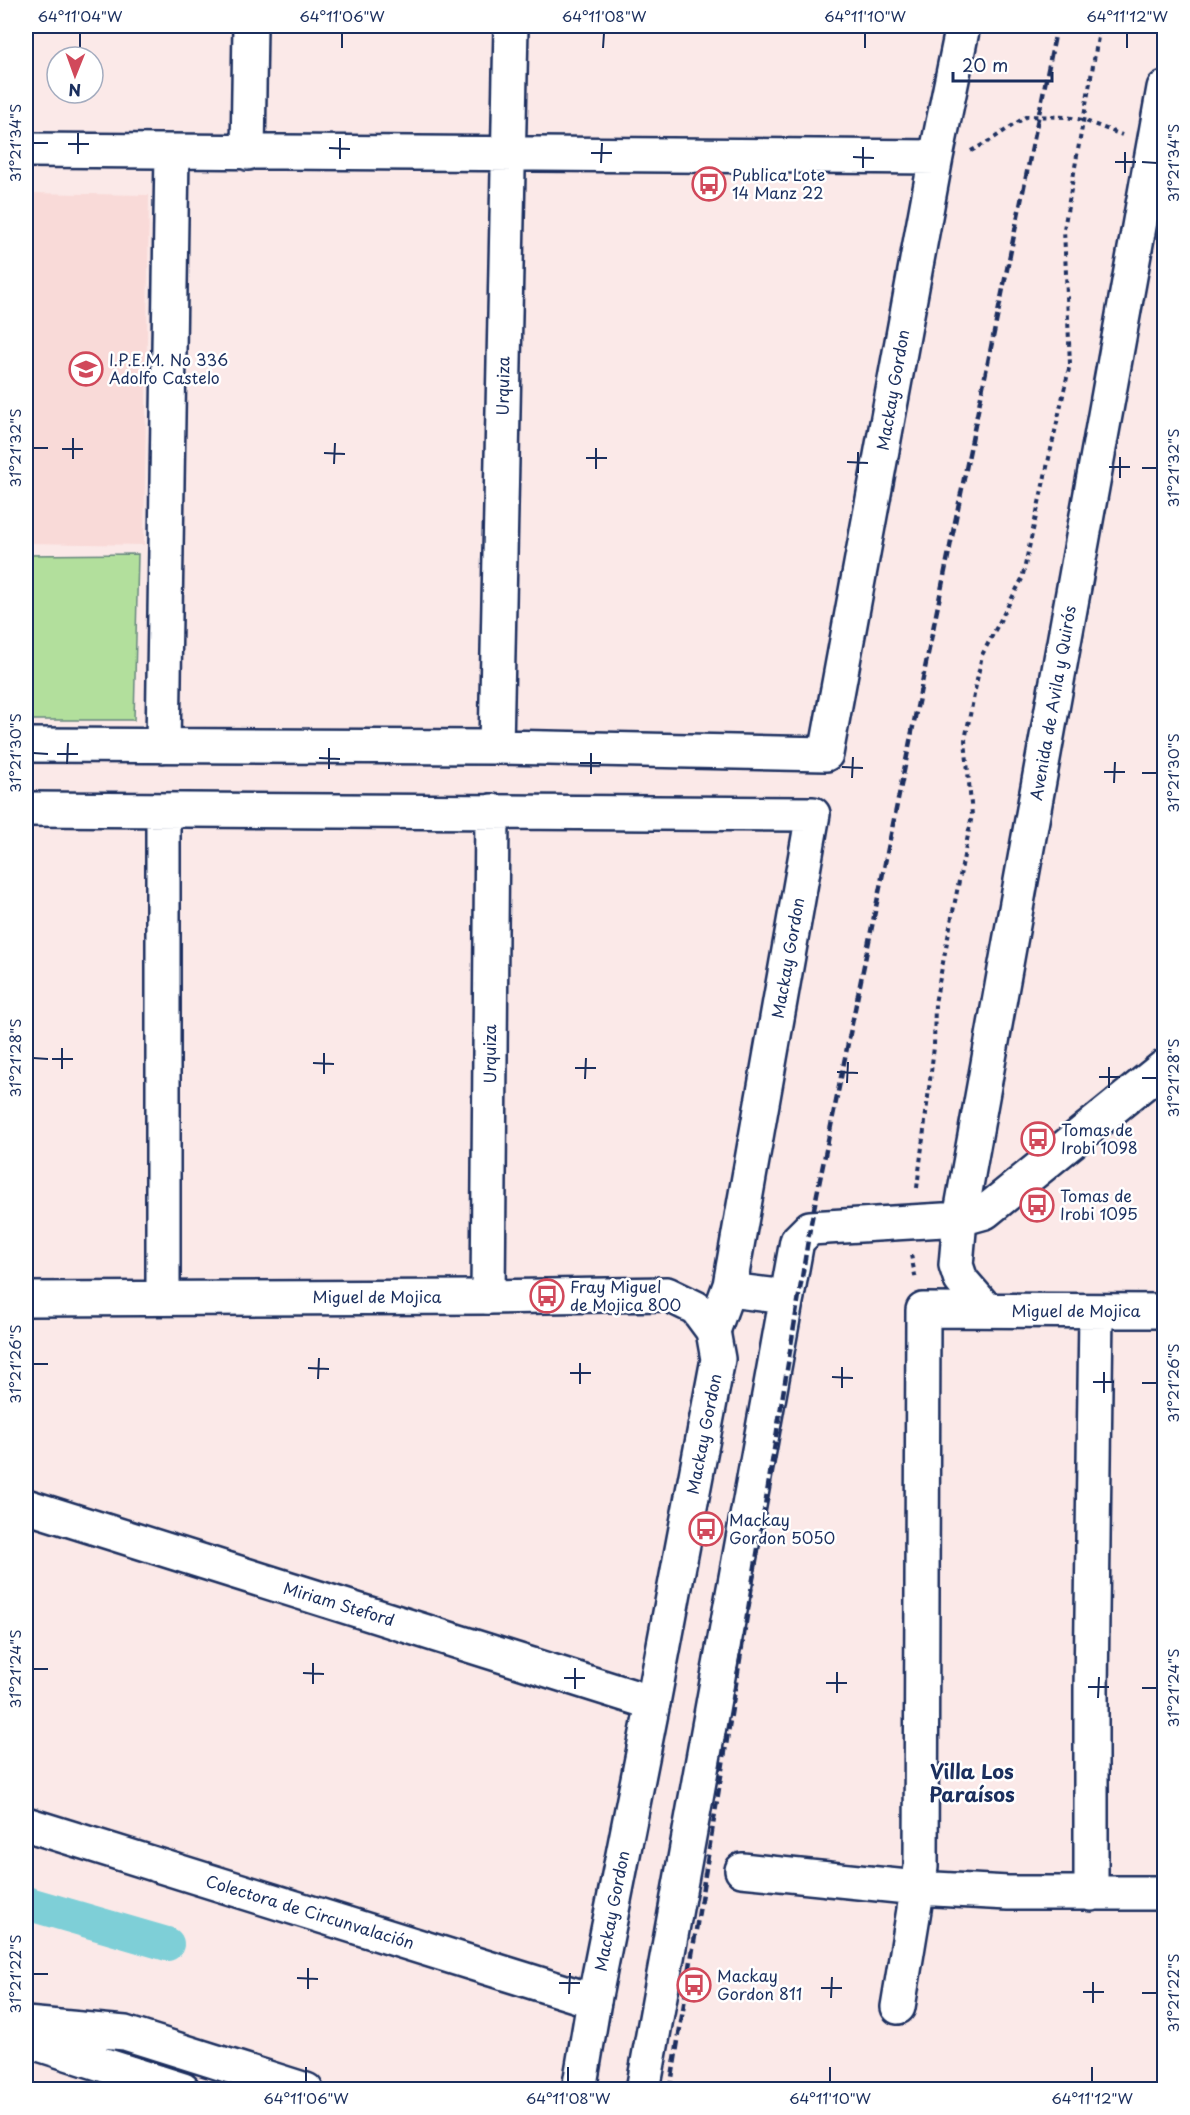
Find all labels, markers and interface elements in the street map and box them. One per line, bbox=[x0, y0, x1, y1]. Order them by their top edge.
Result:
text: 64°11'04"W bbox=[38, 4, 123, 27]
text: 64°11'06"W bbox=[299, 4, 385, 27]
text: 64°11'08"W bbox=[562, 4, 647, 27]
text: 64°11'10"W bbox=[824, 4, 907, 27]
text: 64°11'12"W bbox=[1086, 4, 1168, 27]
north arrow bbox=[45, 45, 105, 105]
scale bar bbox=[953, 45, 1052, 83]
text: 20 m bbox=[962, 51, 1008, 78]
text: N bbox=[68, 79, 81, 103]
text: 31°21'34"S bbox=[3, 104, 26, 182]
text: 31°21'34"S bbox=[1161, 124, 1184, 202]
place label: Publica Lote 14 Manz 22 bbox=[732, 162, 825, 204]
bus stop icon: Publica Lote 14 Manz 22 bbox=[691, 166, 727, 202]
street label: Mackay Gordon bbox=[870, 327, 914, 452]
place label: I.P.E.M. No 336 Adolfo Castelo bbox=[109, 347, 228, 389]
school or university icon: I.P.E.M. No 336 Adolfo Castelo bbox=[68, 351, 104, 387]
street label: Urquiza bbox=[489, 356, 515, 416]
text: 31°21'32"S bbox=[3, 409, 26, 487]
text: 31°21'32"S bbox=[1161, 429, 1184, 507]
street label: Avenida de Avila y Quirós bbox=[1023, 604, 1081, 802]
text: 31°21'30"S bbox=[3, 713, 26, 793]
text: 31°21'30"S bbox=[1161, 733, 1184, 813]
street label: Mackay Gordon bbox=[765, 895, 809, 1020]
text: 31°21'28"S bbox=[3, 1018, 26, 1098]
street label: Urquiza bbox=[477, 1024, 501, 1084]
text: 31°21'28"S bbox=[1161, 1038, 1184, 1118]
place label: Tomas de Irobi 1098 bbox=[1061, 1117, 1138, 1159]
bus stop icon: Tomas de Irobi 1098 bbox=[1020, 1121, 1056, 1157]
place label: Tomas de Irobi 1095 bbox=[1060, 1183, 1138, 1225]
bus stop icon: Tomas de Irobi 1095 bbox=[1019, 1187, 1055, 1223]
place label: Fray Miguel de Mojica 800 bbox=[570, 1274, 681, 1316]
bus stop icon: Fray Miguel de Mojica 800 bbox=[529, 1278, 565, 1314]
street label: Miguel de Mojica bbox=[312, 1284, 442, 1308]
street label: Miguel de Mojica bbox=[1011, 1298, 1141, 1322]
text: 31°21'26"S bbox=[3, 1324, 26, 1404]
text: 31°21'26"S bbox=[1161, 1343, 1184, 1423]
street label: Mackay Gordon bbox=[680, 1371, 726, 1496]
place label: Mackay Gordon 5050 bbox=[729, 1507, 835, 1549]
bus stop icon: Mackay Gordon 5050 bbox=[688, 1511, 724, 1547]
street label: Miriam Steford bbox=[281, 1575, 398, 1631]
text: 31°21'24"S bbox=[3, 1630, 26, 1708]
text: 31°21'24"S bbox=[1161, 1649, 1184, 1727]
district label: Villa Los Paraísos bbox=[929, 1756, 1015, 1809]
street label: Mackay Gordon bbox=[588, 1848, 634, 1973]
street label: Colectora de Circunvalación bbox=[203, 1868, 417, 1954]
text: 31°21'22"S bbox=[3, 1935, 26, 2013]
text: 31°21'22"S bbox=[1161, 1954, 1184, 2032]
place label: Mackay Gordon 811 bbox=[717, 1963, 802, 2005]
bus stop icon: Mackay Gordon 811 bbox=[676, 1967, 712, 2003]
text: 64°11'06"W bbox=[263, 2086, 349, 2109]
text: 64°11'08"W bbox=[526, 2086, 611, 2109]
text: 64°11'10"W bbox=[789, 2086, 872, 2109]
text: 64°11'12"W bbox=[1051, 2086, 1133, 2109]

